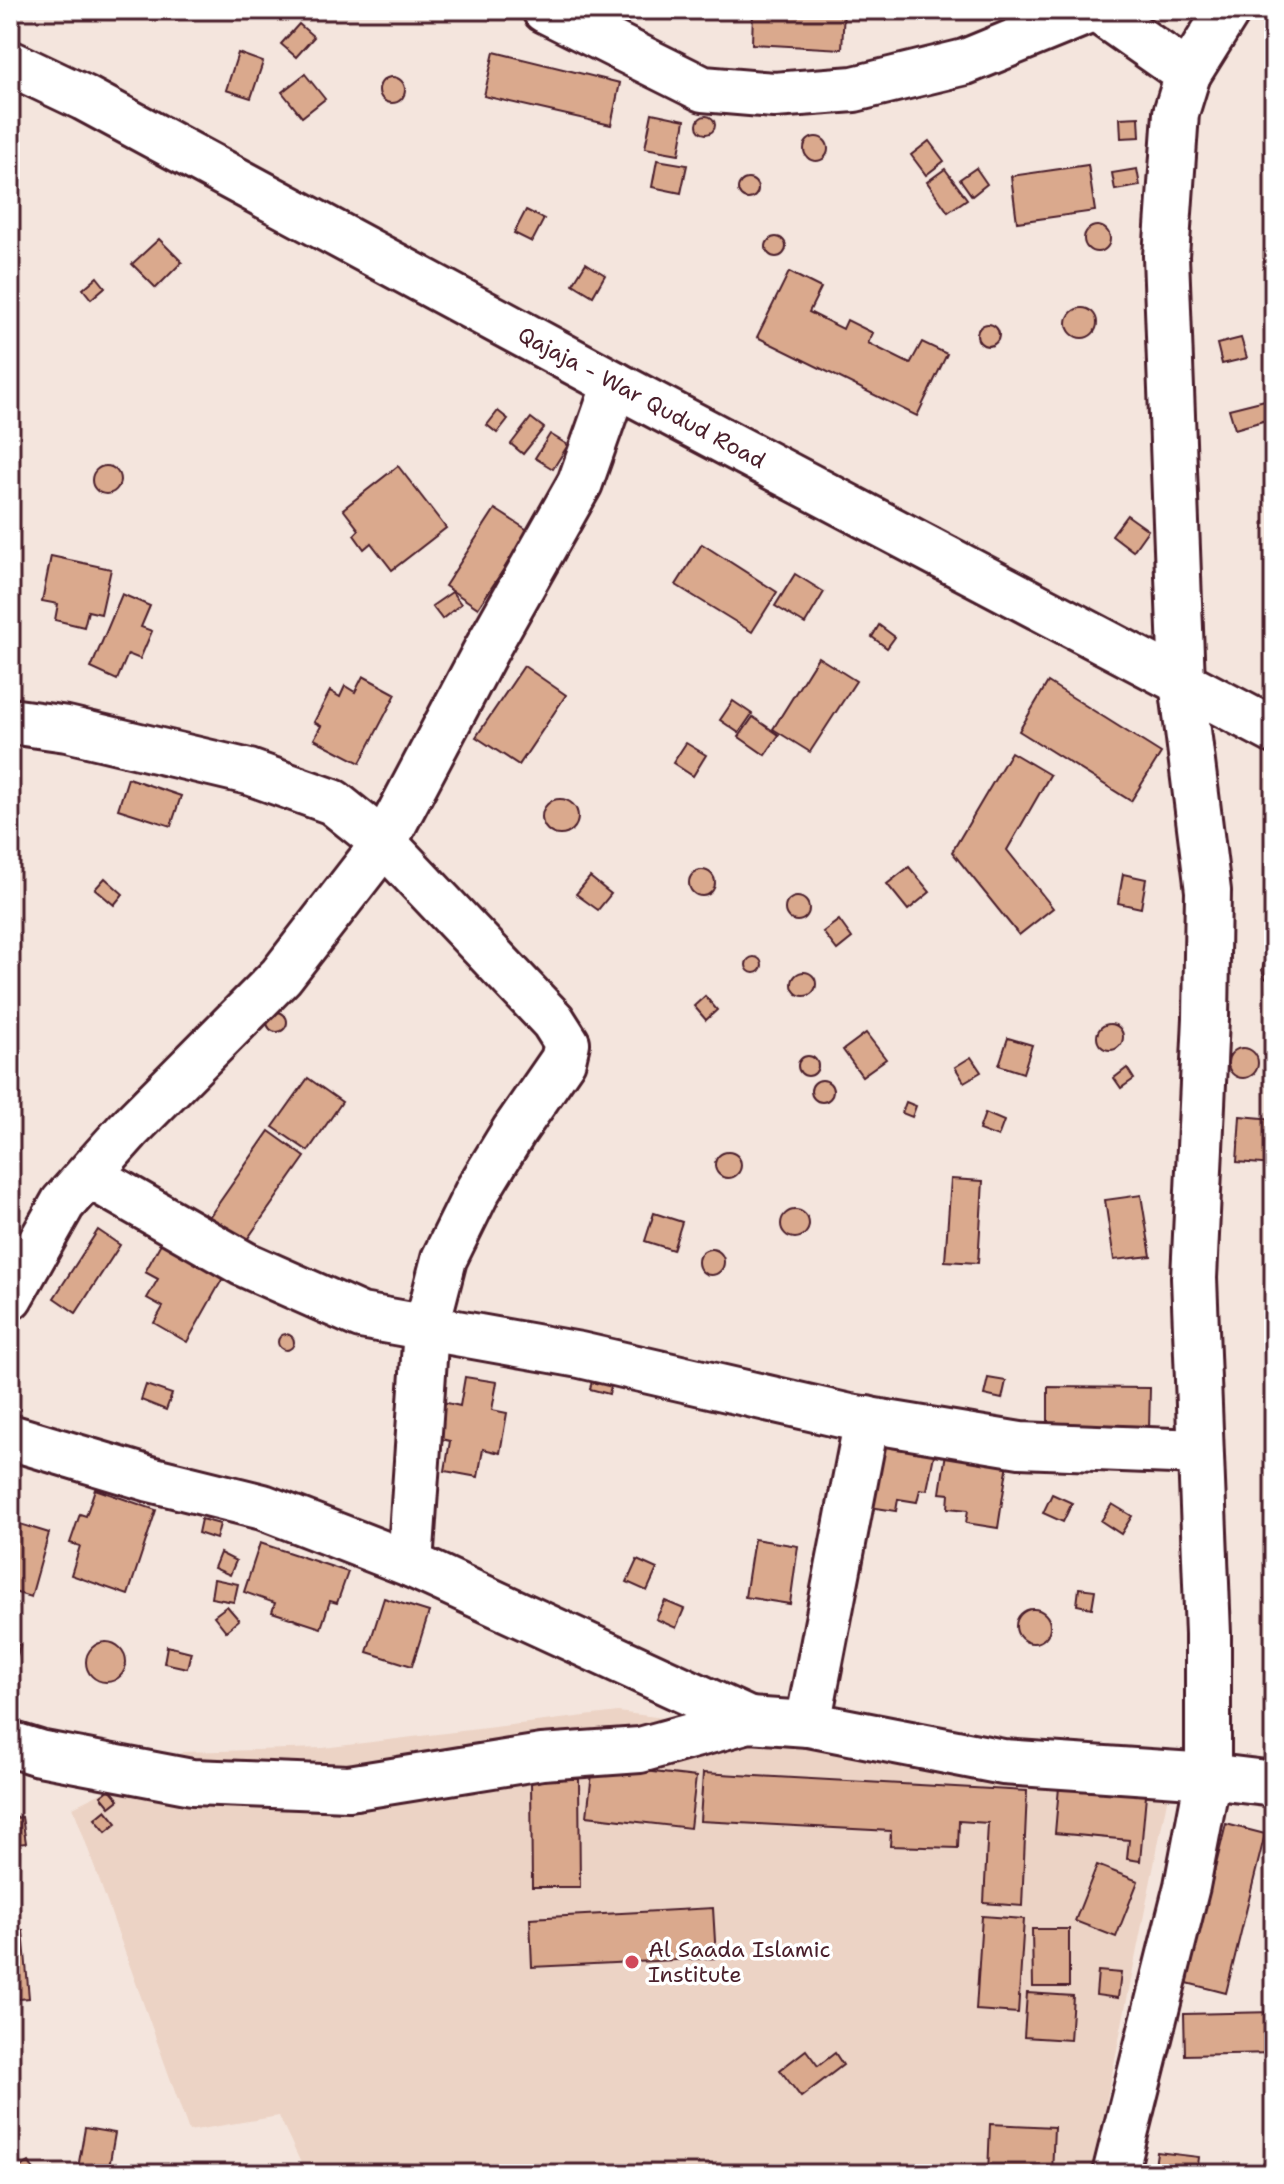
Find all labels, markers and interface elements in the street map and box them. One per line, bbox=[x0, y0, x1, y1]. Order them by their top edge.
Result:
street label: Qajaja - War Qudud Road bbox=[513, 320, 771, 475]
place label: Al Saada Islamic Institute bbox=[648, 1935, 831, 1989]
marker: Al Saada Islamic Institute bbox=[623, 1953, 641, 1971]

